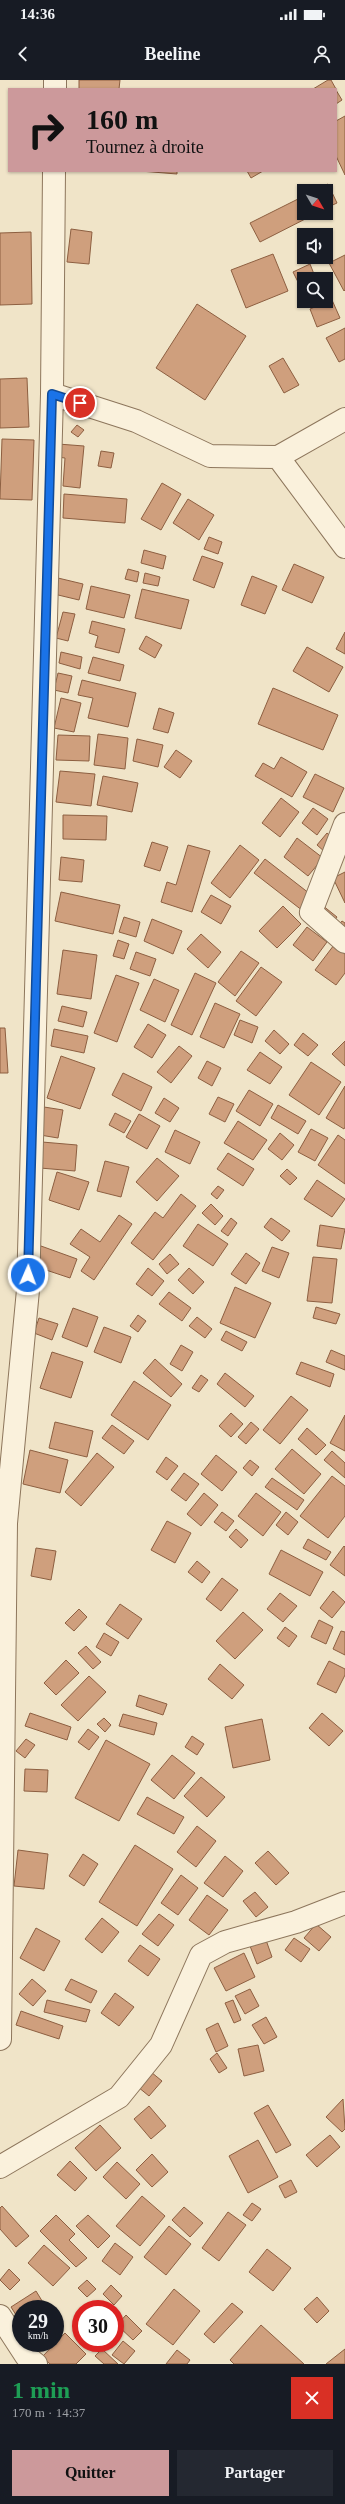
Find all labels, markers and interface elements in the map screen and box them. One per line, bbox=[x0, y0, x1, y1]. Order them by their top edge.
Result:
text: 14:36 bbox=[20, 6, 55, 22]
icon: back bbox=[12, 43, 34, 65]
icon: person bbox=[311, 43, 333, 65]
text: Beeline bbox=[145, 44, 201, 64]
icon: right bbox=[20, 104, 72, 156]
text: 160 m bbox=[86, 104, 158, 135]
text: Tournez à droite bbox=[86, 137, 204, 157]
north arrow bbox=[297, 184, 333, 220]
map controls bbox=[297, 184, 333, 308]
button: sound bbox=[297, 228, 333, 264]
button: search bbox=[297, 272, 333, 308]
pin bbox=[63, 386, 97, 420]
icon: arrive bbox=[69, 392, 91, 414]
position arrow bbox=[7, 1254, 49, 1296]
speed limit sign: 30 bbox=[72, 2300, 124, 2352]
text: 29 bbox=[28, 2310, 48, 2332]
text: km/h bbox=[28, 2330, 48, 2341]
text: 1 min bbox=[12, 2377, 70, 2403]
button: close bbox=[291, 2377, 333, 2419]
text: 170 m · 14:37 bbox=[12, 2405, 85, 2420]
button: Quitter bbox=[12, 2450, 169, 2496]
button: Partager bbox=[177, 2450, 333, 2496]

